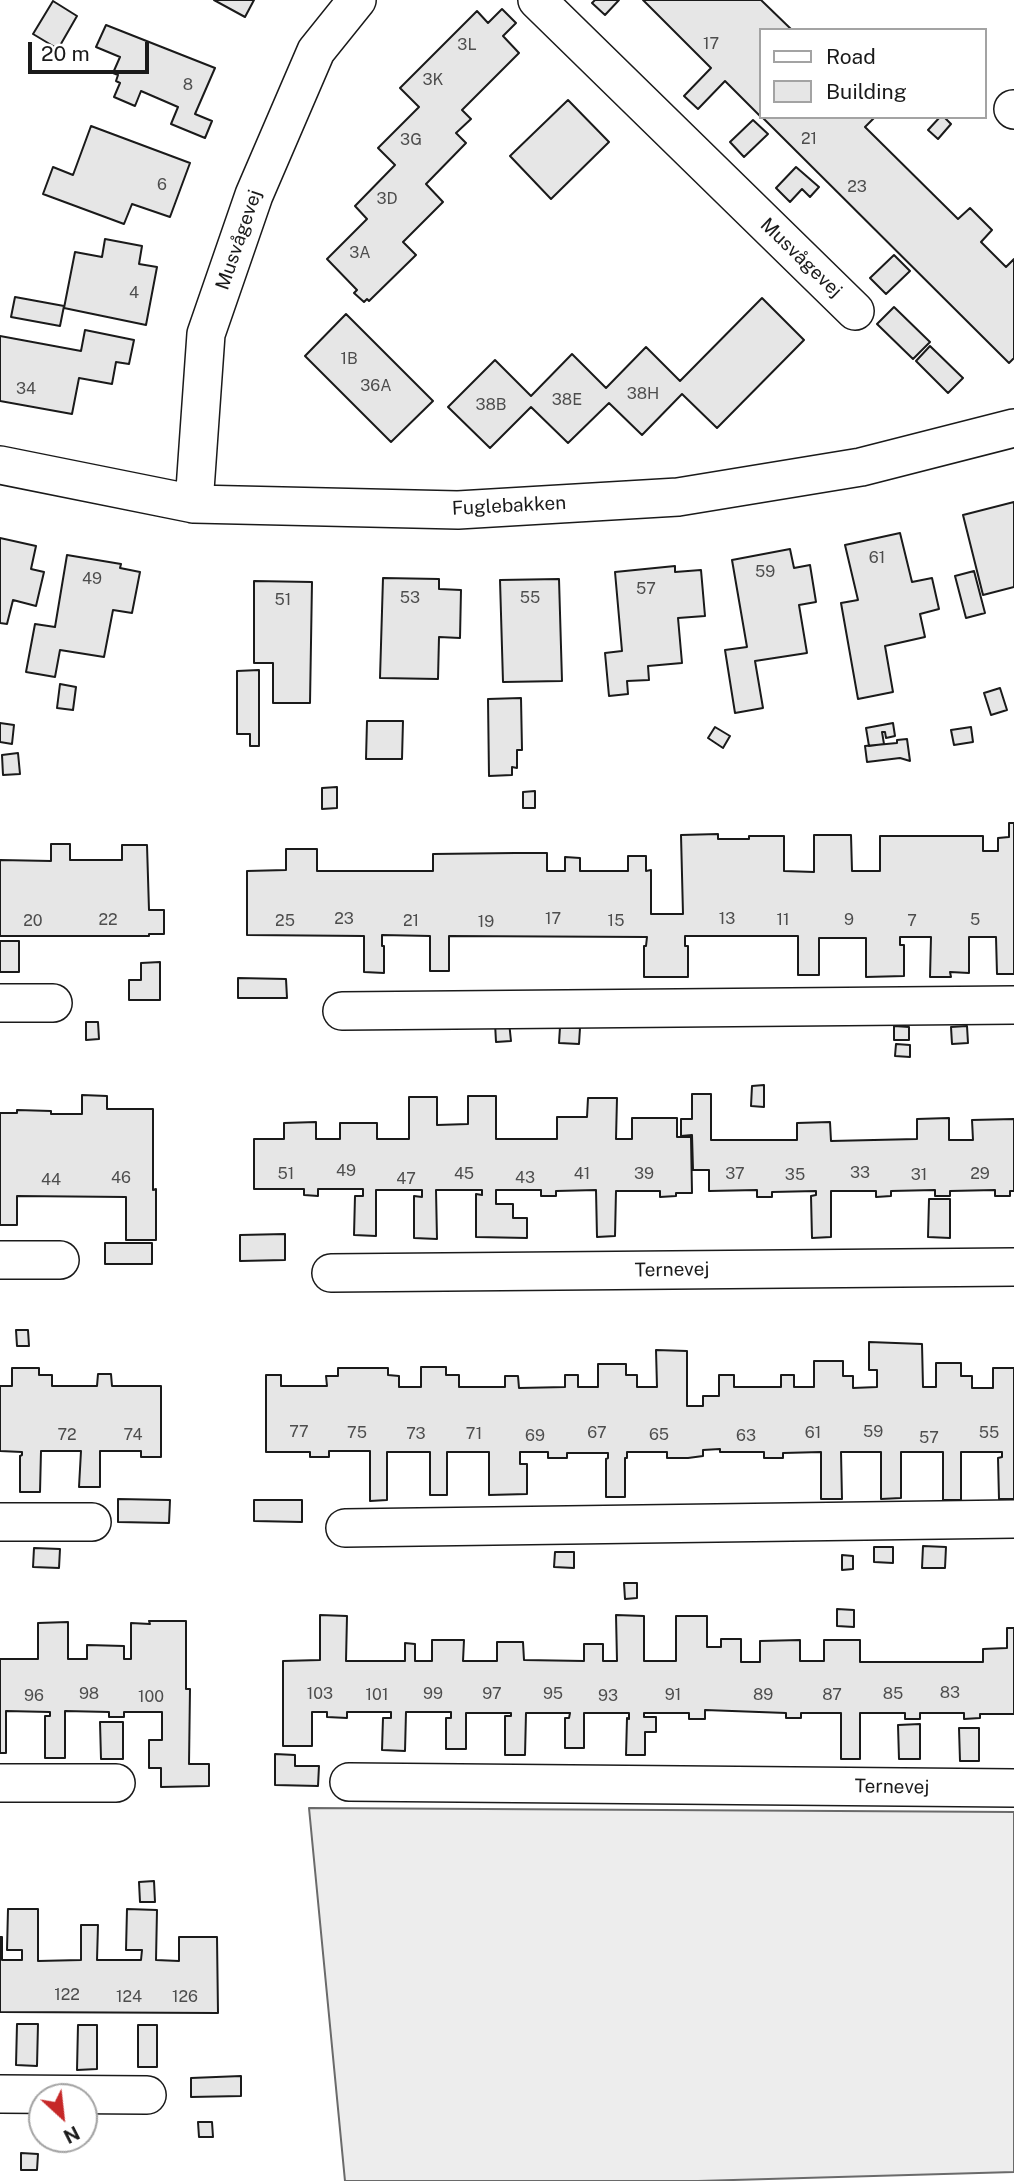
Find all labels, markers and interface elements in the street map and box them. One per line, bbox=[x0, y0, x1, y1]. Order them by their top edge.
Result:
scale bar bbox=[32, 28, 152, 72]
legend bbox=[758, 28, 986, 119]
house number: 17 bbox=[703, 34, 719, 54]
house number: 3L bbox=[457, 35, 477, 55]
text: 20 m bbox=[41, 41, 90, 66]
text: Road bbox=[826, 44, 876, 69]
house number: 3K bbox=[423, 70, 443, 90]
house number: 8 bbox=[183, 75, 193, 95]
text: Building bbox=[826, 79, 907, 104]
house number: 21 bbox=[801, 129, 817, 149]
house number: 3G bbox=[400, 130, 422, 150]
house number: 6 bbox=[157, 175, 167, 195]
house number: 23 bbox=[847, 177, 867, 197]
street label: Musvågevej bbox=[211, 187, 267, 293]
house number: 3D bbox=[376, 189, 398, 209]
street label: Musvågevej bbox=[755, 213, 847, 303]
house number: 3A bbox=[349, 243, 371, 263]
house number: 4 bbox=[129, 283, 139, 303]
house number: 1B bbox=[340, 349, 358, 369]
house number: 36A bbox=[360, 376, 392, 396]
house number: 34 bbox=[16, 379, 36, 399]
house number: 38H bbox=[627, 384, 659, 404]
house number: 38E bbox=[552, 390, 582, 410]
house number: 38B bbox=[475, 395, 507, 415]
street label: Fuglebakken bbox=[451, 492, 567, 520]
house number: 61 bbox=[869, 548, 885, 568]
house number: 59 bbox=[755, 562, 775, 582]
house number: 49 bbox=[82, 569, 102, 589]
house number: 57 bbox=[636, 579, 656, 599]
house number: 53 bbox=[400, 588, 420, 608]
house number: 55 bbox=[520, 588, 540, 608]
house number: 51 bbox=[275, 590, 291, 610]
house number: 23 bbox=[334, 909, 354, 929]
house number: 17 bbox=[545, 909, 561, 929]
house number: 13 bbox=[719, 909, 735, 929]
house number: 22 bbox=[98, 910, 118, 930]
house number: 11 bbox=[776, 910, 790, 930]
house number: 9 bbox=[844, 910, 854, 930]
house number: 5 bbox=[970, 910, 980, 930]
house number: 20 bbox=[23, 911, 43, 931]
house number: 25 bbox=[275, 911, 295, 931]
house number: 21 bbox=[403, 911, 419, 931]
house number: 15 bbox=[608, 911, 624, 931]
house number: 7 bbox=[907, 911, 917, 931]
house number: 19 bbox=[478, 912, 494, 932]
house number: 49 bbox=[336, 1161, 356, 1181]
house number: 33 bbox=[850, 1163, 870, 1183]
house number: 51 bbox=[278, 1164, 294, 1184]
house number: 45 bbox=[454, 1164, 474, 1184]
house number: 41 bbox=[574, 1164, 590, 1184]
house number: 39 bbox=[634, 1164, 654, 1184]
house number: 37 bbox=[725, 1164, 745, 1184]
house number: 29 bbox=[970, 1164, 990, 1184]
house number: 35 bbox=[785, 1165, 805, 1185]
house number: 31 bbox=[911, 1165, 927, 1185]
house number: 46 bbox=[111, 1168, 131, 1188]
house number: 43 bbox=[515, 1168, 535, 1188]
house number: 47 bbox=[396, 1169, 416, 1189]
house number: 44 bbox=[41, 1170, 61, 1190]
street label: Ternevej bbox=[634, 1258, 710, 1282]
house number: 77 bbox=[289, 1422, 309, 1442]
house number: 59 bbox=[863, 1422, 883, 1442]
house number: 75 bbox=[347, 1423, 367, 1443]
house number: 67 bbox=[587, 1423, 607, 1443]
house number: 61 bbox=[805, 1423, 821, 1443]
house number: 55 bbox=[979, 1423, 999, 1443]
house number: 73 bbox=[406, 1424, 426, 1444]
house number: 71 bbox=[466, 1424, 482, 1444]
house number: 72 bbox=[57, 1425, 77, 1445]
house number: 74 bbox=[123, 1425, 143, 1445]
house number: 65 bbox=[649, 1425, 669, 1445]
house number: 69 bbox=[525, 1426, 545, 1446]
house number: 63 bbox=[736, 1426, 756, 1446]
house number: 57 bbox=[919, 1428, 939, 1448]
house number: 83 bbox=[940, 1683, 960, 1703]
house number: 98 bbox=[79, 1684, 99, 1704]
house number: 103 bbox=[307, 1684, 333, 1704]
house number: 99 bbox=[423, 1684, 443, 1704]
house number: 97 bbox=[482, 1684, 502, 1704]
house number: 95 bbox=[543, 1684, 563, 1704]
house number: 85 bbox=[883, 1684, 903, 1704]
house number: 101 bbox=[366, 1685, 388, 1705]
house number: 91 bbox=[665, 1685, 681, 1705]
house number: 89 bbox=[753, 1685, 773, 1705]
house number: 87 bbox=[822, 1685, 842, 1705]
house number: 96 bbox=[24, 1686, 44, 1706]
house number: 93 bbox=[598, 1686, 618, 1706]
house number: 100 bbox=[138, 1687, 164, 1707]
street label: Ternevej bbox=[854, 1775, 930, 1799]
house number: 122 bbox=[54, 1985, 80, 2005]
house number: 124 bbox=[116, 1987, 142, 2007]
house number: 126 bbox=[172, 1987, 198, 2007]
north arrow bbox=[28, 2083, 98, 2153]
text: N bbox=[60, 2122, 83, 2148]

